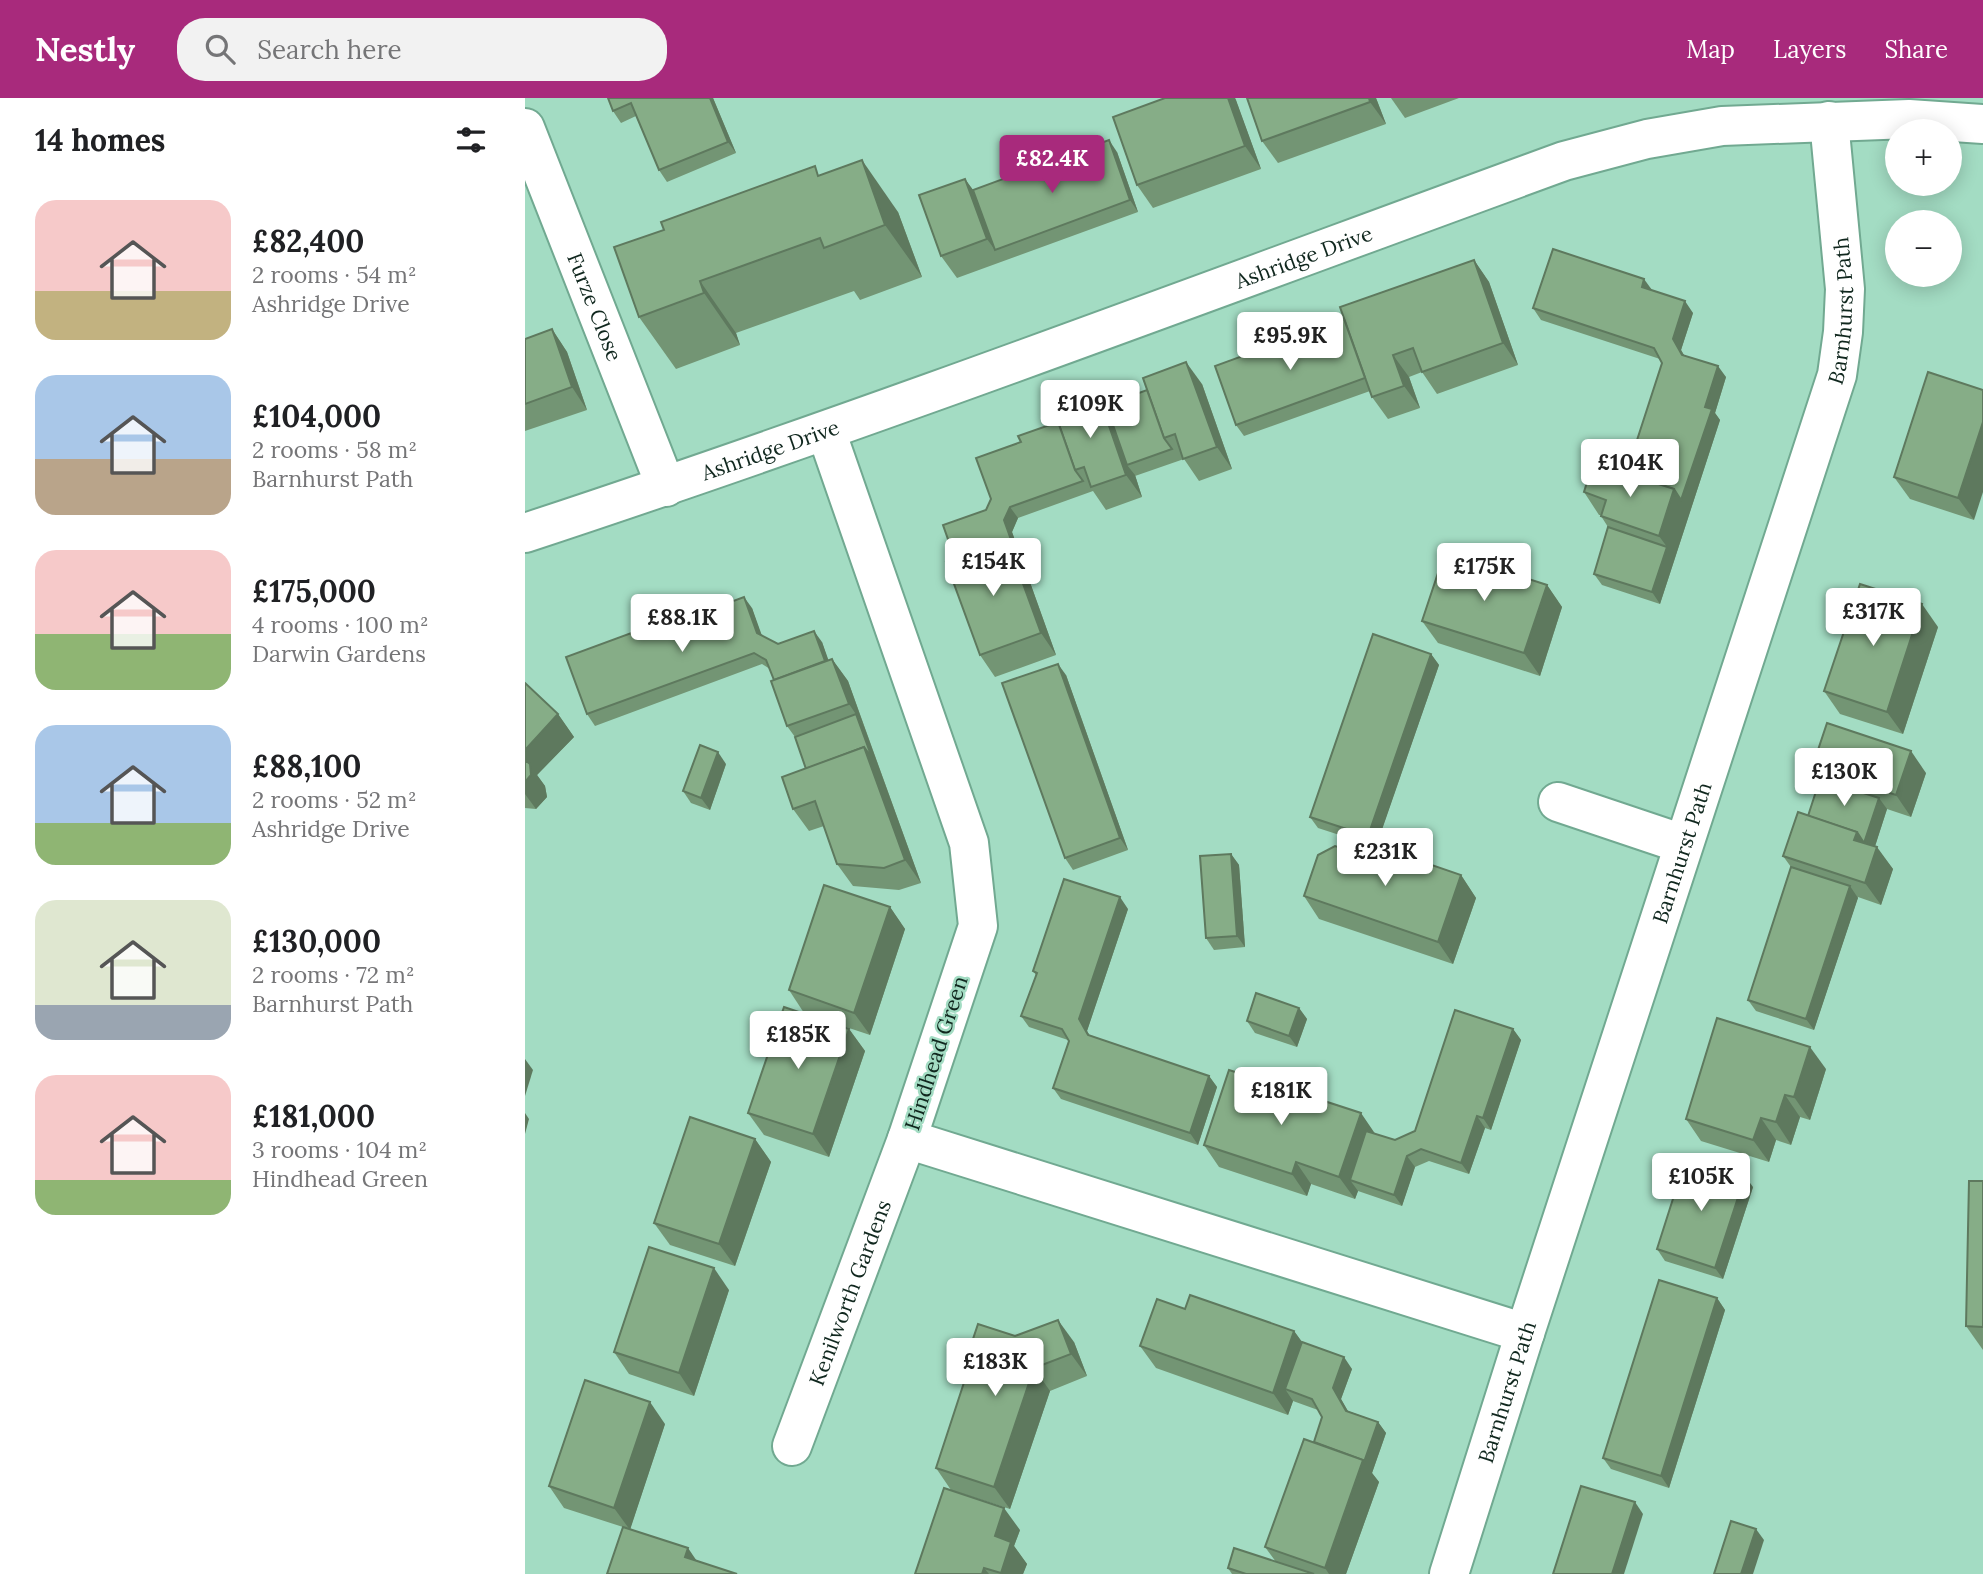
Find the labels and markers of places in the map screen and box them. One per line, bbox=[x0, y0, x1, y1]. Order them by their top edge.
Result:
pin: £82.4K bbox=[995, 136, 1109, 195]
pin: £95.9K bbox=[1233, 313, 1347, 372]
pin: £109K bbox=[1041, 380, 1139, 440]
pin: £104K bbox=[1581, 440, 1679, 499]
pin: £154K bbox=[944, 538, 1042, 598]
pin: £175K bbox=[1435, 544, 1533, 603]
pin: £317K bbox=[1824, 588, 1922, 648]
pin: £88.1K bbox=[625, 594, 739, 654]
pin: £130K bbox=[1795, 748, 1893, 808]
pin: £231K bbox=[1336, 828, 1434, 888]
pin: £185K bbox=[749, 1012, 847, 1071]
pin: £181K bbox=[1232, 1068, 1330, 1127]
pin: £105K bbox=[1652, 1154, 1750, 1213]
pin: £183K bbox=[946, 1338, 1044, 1398]

